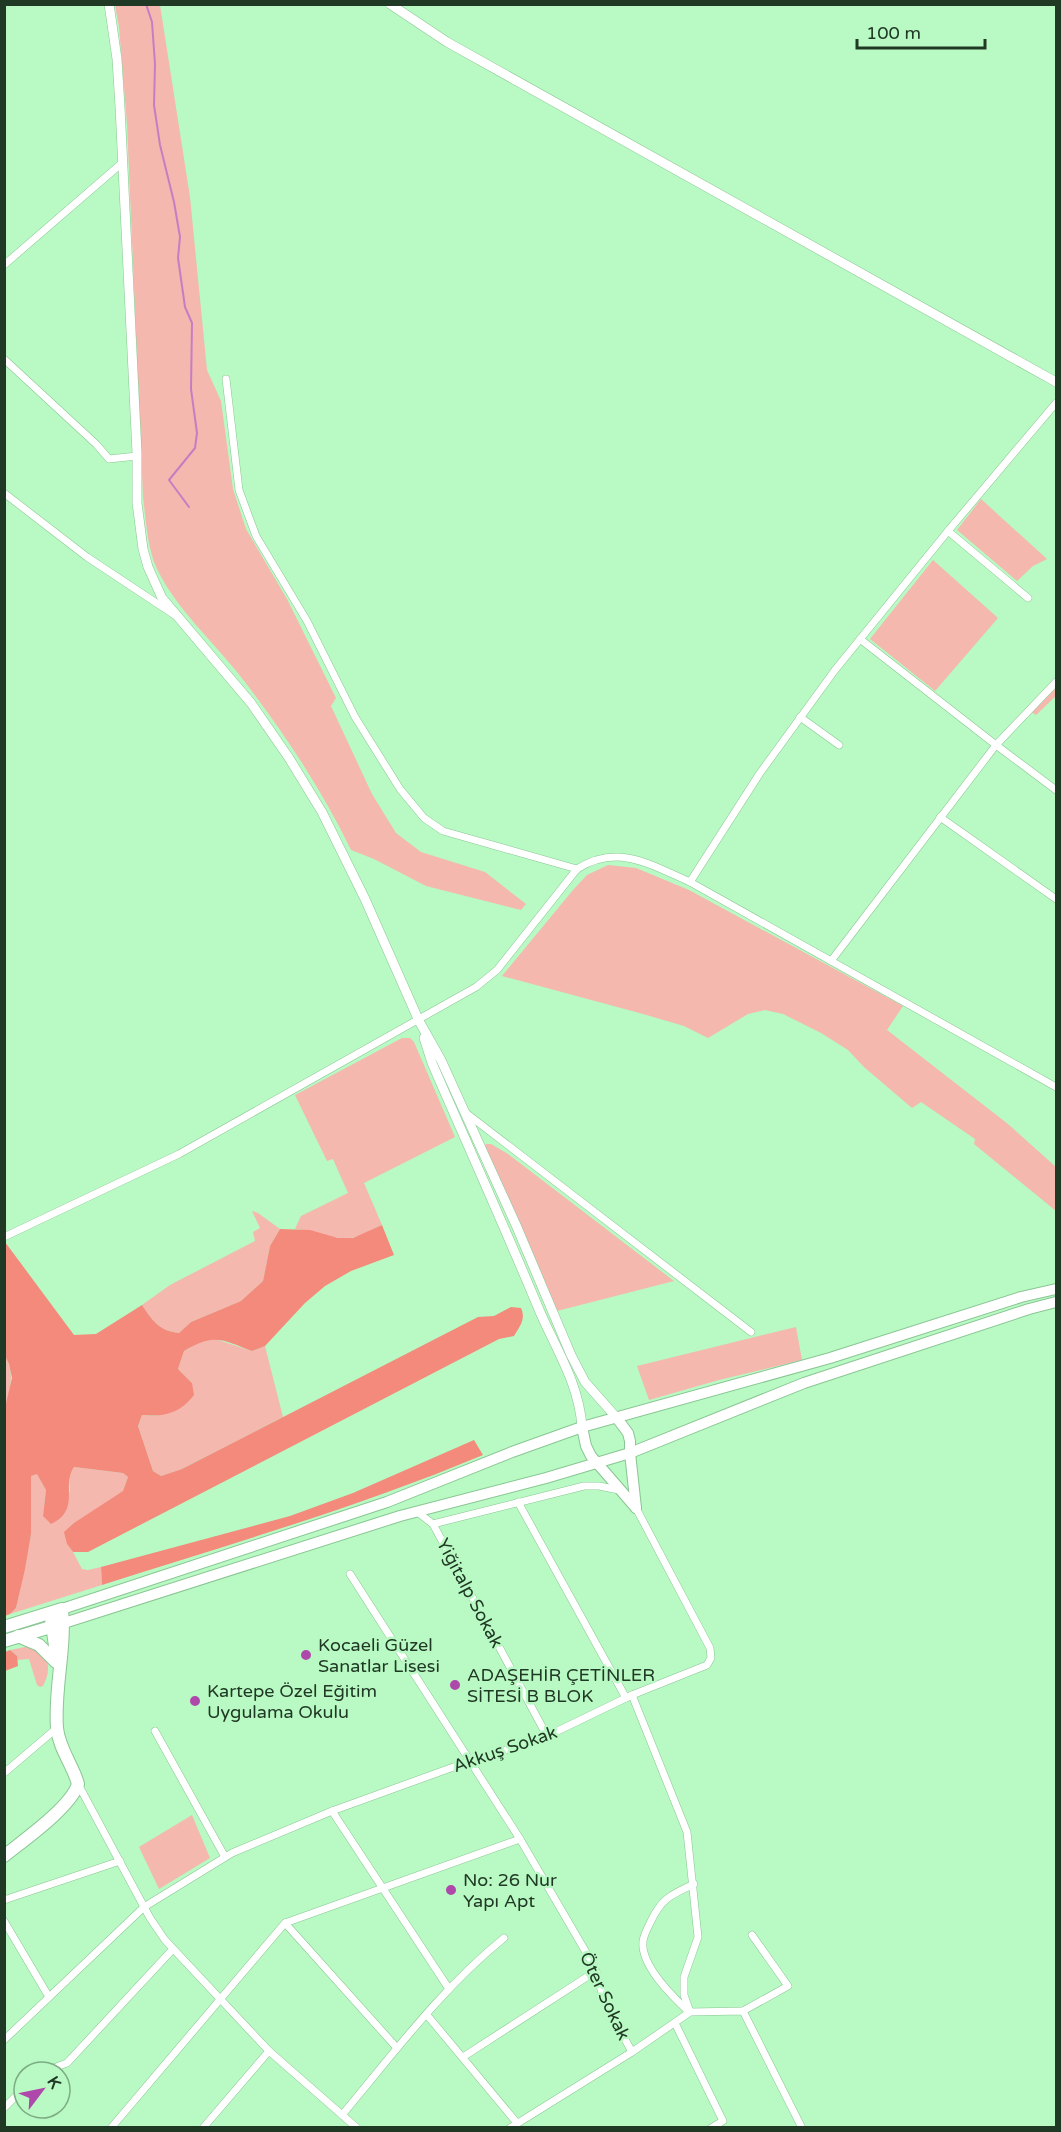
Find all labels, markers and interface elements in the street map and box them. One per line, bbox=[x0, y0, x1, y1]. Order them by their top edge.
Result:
scale bar bbox=[857, 12, 984, 50]
text: 100 m bbox=[866, 22, 921, 44]
street label: Yiğitalp Sokak bbox=[432, 1535, 508, 1652]
place label: Kocaeli Güzel Sanatlar Lisesi bbox=[318, 1634, 440, 1677]
marker: Kocaeli Güzel Sanatlar Lisesi bbox=[299, 1648, 313, 1662]
place label: ADAŞEHİR ÇETİNLER SİTESİ B BLOK bbox=[467, 1664, 655, 1707]
marker: ADAŞEHİR ÇETİNLER SİTESİ B BLOK bbox=[448, 1678, 462, 1692]
place label: Kartepe Özel Eğitim Uygulama Okulu bbox=[207, 1680, 377, 1723]
marker: Kartepe Özel Eğitim Uygulama Okulu bbox=[188, 1694, 202, 1708]
street label: Akkuş Sokak bbox=[450, 1721, 560, 1777]
place label: No: 26 Nur Yapı Apt bbox=[463, 1869, 557, 1912]
marker: No: 26 Nur Yapı Apt bbox=[444, 1883, 458, 1897]
street label: Öter Sokak bbox=[575, 1948, 635, 2044]
north arrow bbox=[12, 2060, 72, 2120]
text: K bbox=[43, 2073, 65, 2093]

